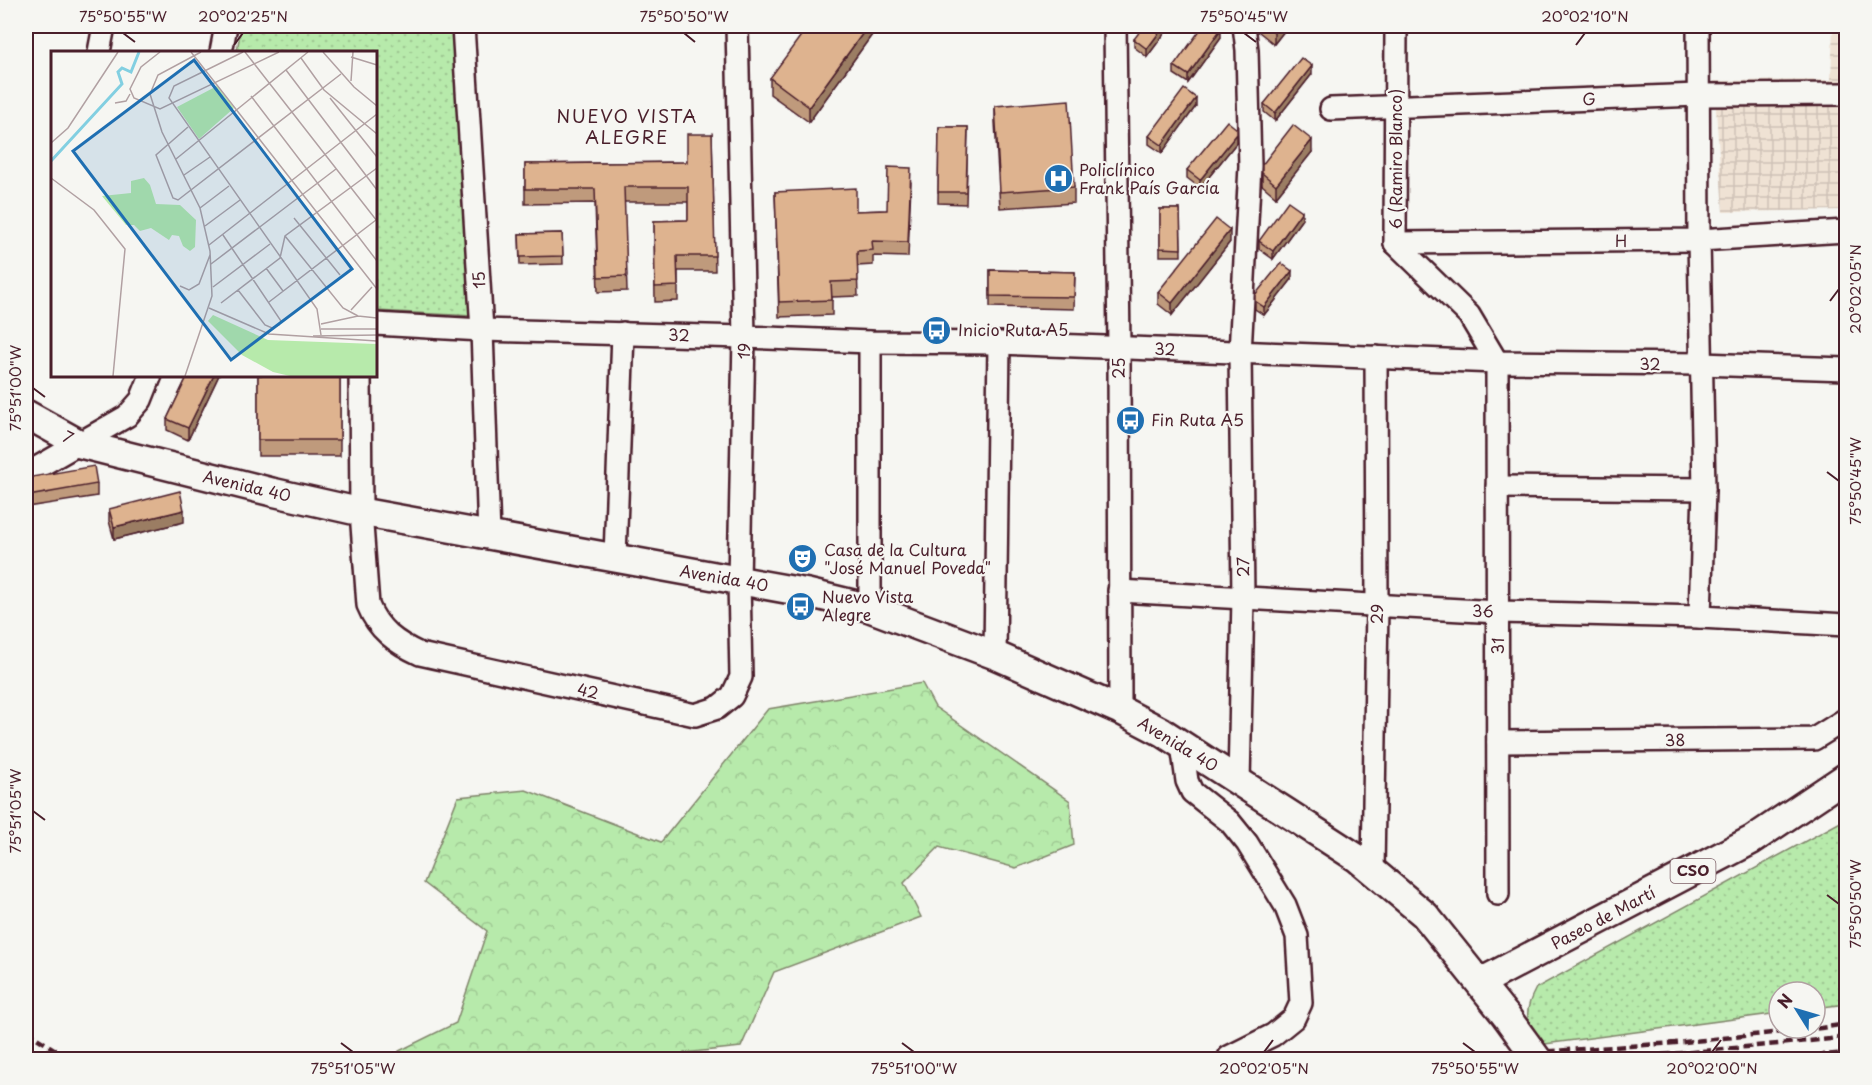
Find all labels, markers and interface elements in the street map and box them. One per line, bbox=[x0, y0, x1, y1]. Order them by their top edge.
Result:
text: 75°50'55"W bbox=[79, 4, 168, 27]
text: 20°02'25"N bbox=[198, 4, 288, 27]
text: 75°50'50"W bbox=[639, 4, 729, 27]
text: 75°50'45"W bbox=[1200, 4, 1289, 27]
text: 20°02'10"N bbox=[1541, 4, 1629, 27]
inset map bbox=[51, 51, 376, 376]
street label: G bbox=[1582, 86, 1596, 110]
street label: 6 (Ramiro Blanco) bbox=[1383, 89, 1407, 229]
district label: NUEVO VISTA ALEGRE bbox=[556, 102, 698, 150]
place label: Policlínico Frank País García bbox=[1079, 157, 1219, 199]
hospital icon: Policlínico Frank País García bbox=[1042, 163, 1074, 195]
street label: H bbox=[1615, 228, 1627, 252]
text: 20°02'05"N bbox=[1843, 244, 1866, 334]
street label: 15 bbox=[465, 271, 491, 290]
bus stop icon: Inicio Ruta A5 bbox=[921, 314, 953, 346]
place label: Inicio Ruta A5 bbox=[958, 317, 1068, 341]
street label: 32 bbox=[668, 322, 690, 346]
street label: 32 bbox=[1154, 335, 1176, 361]
street label: 19 bbox=[731, 343, 755, 359]
text: 75°51'00"W bbox=[3, 344, 26, 431]
street label: 32 bbox=[1639, 351, 1661, 375]
street label: 25 bbox=[1106, 357, 1130, 379]
bus stop icon: Fin Ruta A5 bbox=[1114, 404, 1146, 436]
place label: Fin Ruta A5 bbox=[1151, 407, 1244, 431]
street label: 7 bbox=[59, 423, 78, 449]
text: 75°50'45"W bbox=[1843, 436, 1866, 525]
street label: Avenida 40 bbox=[201, 463, 294, 507]
place label: Casa de la Cultura "José Manuel Poveda" bbox=[824, 537, 991, 579]
theatre icon: Casa de la Cultura "José Manuel Poveda" bbox=[787, 543, 819, 575]
street label: Avenida 40 bbox=[678, 557, 770, 597]
street label: 27 bbox=[1230, 557, 1254, 577]
place label: Nuevo Vista Alegre bbox=[822, 584, 913, 626]
bus stop icon: Nuevo Vista Alegre bbox=[785, 590, 817, 622]
street label: 36 bbox=[1472, 597, 1495, 623]
street label: 29 bbox=[1364, 604, 1388, 624]
street label: 31 bbox=[1485, 638, 1509, 654]
street label: 42 bbox=[575, 676, 601, 704]
street label: Avenida 40 bbox=[1134, 710, 1223, 776]
street label: 38 bbox=[1664, 727, 1685, 751]
text: 75°51'05"W bbox=[3, 768, 26, 853]
road number: CSO bbox=[1670, 859, 1716, 883]
text: 75°50'50"W bbox=[1843, 859, 1866, 949]
street label: Paseo de Martí bbox=[1546, 879, 1660, 955]
north arrow bbox=[1767, 980, 1827, 1040]
text: N bbox=[1771, 988, 1798, 1013]
text: 75°51'05"W bbox=[311, 1056, 396, 1079]
text: 75°51'00"W bbox=[871, 1056, 958, 1079]
text: 20°02'05"N bbox=[1219, 1056, 1309, 1079]
text: 75°50'55"W bbox=[1431, 1056, 1520, 1079]
text: 20°02'00"N bbox=[1666, 1056, 1758, 1079]

